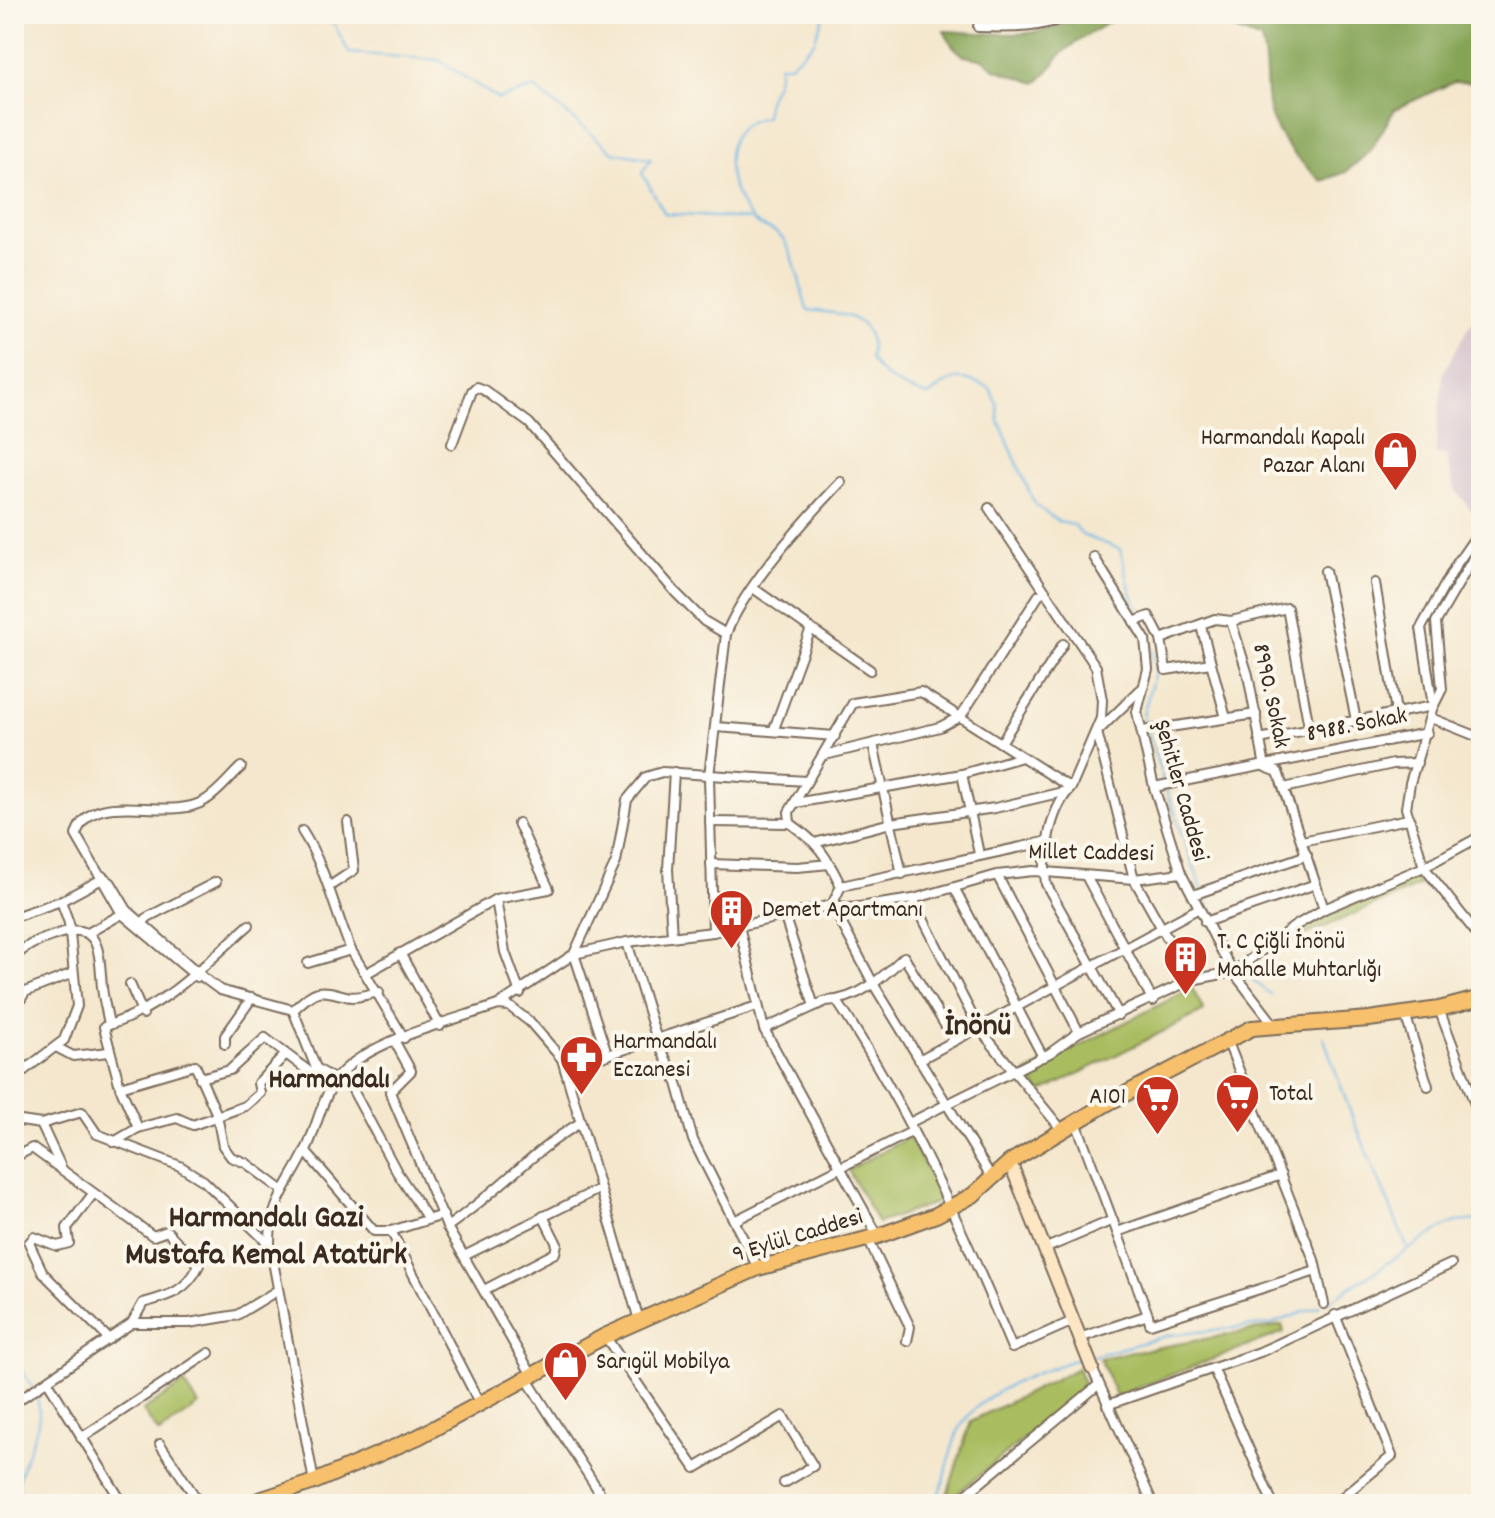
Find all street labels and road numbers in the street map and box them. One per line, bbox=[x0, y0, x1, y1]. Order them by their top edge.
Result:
street label: 8990. Sokak bbox=[1242, 640, 1298, 752]
street label: 8988. Sokak bbox=[1304, 700, 1410, 752]
street label: Şehitler Caddesi bbox=[1144, 716, 1216, 866]
street label: Millet Caddesi bbox=[1028, 836, 1154, 872]
street label: 9 Eylül Caddesi bbox=[728, 1201, 868, 1273]

